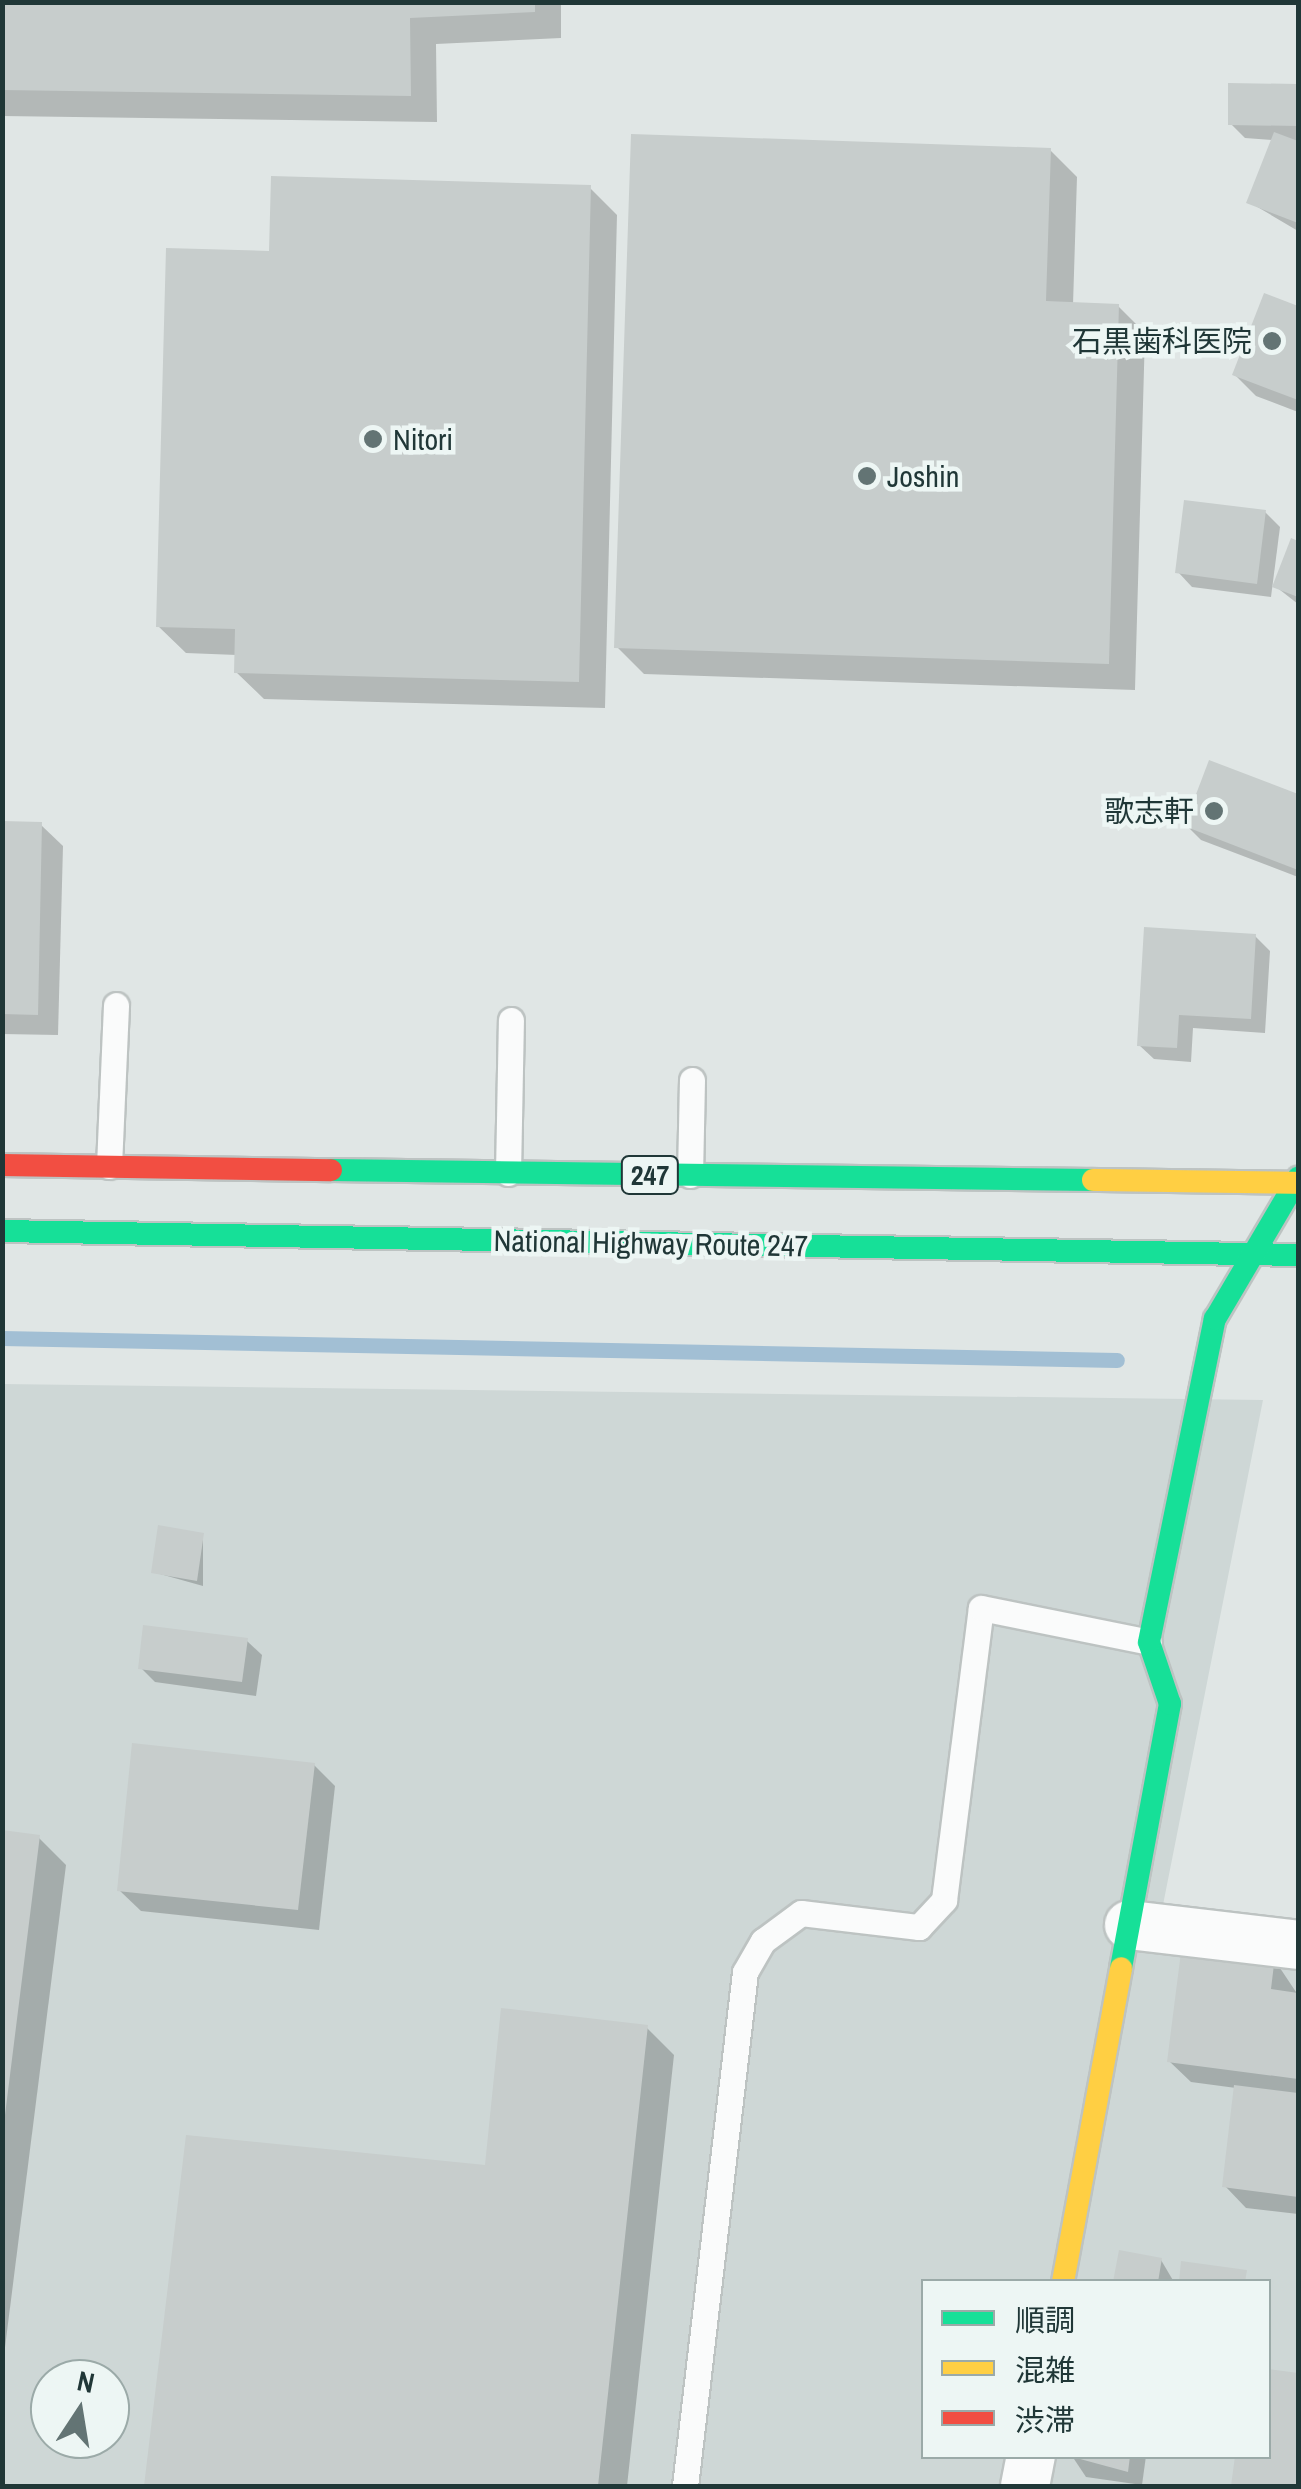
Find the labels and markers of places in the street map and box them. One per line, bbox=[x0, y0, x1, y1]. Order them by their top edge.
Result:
place label: 石黒歯科医院 bbox=[1072, 323, 1252, 359]
marker: 石黒歯科医院 bbox=[1261, 330, 1283, 352]
place label: Nitori bbox=[393, 421, 453, 457]
marker: Nitori bbox=[362, 428, 384, 450]
place label: Joshin bbox=[887, 458, 959, 494]
marker: Joshin bbox=[856, 465, 878, 487]
place label: 歌志軒 bbox=[1104, 793, 1194, 829]
marker: 歌志軒 bbox=[1203, 800, 1225, 822]

